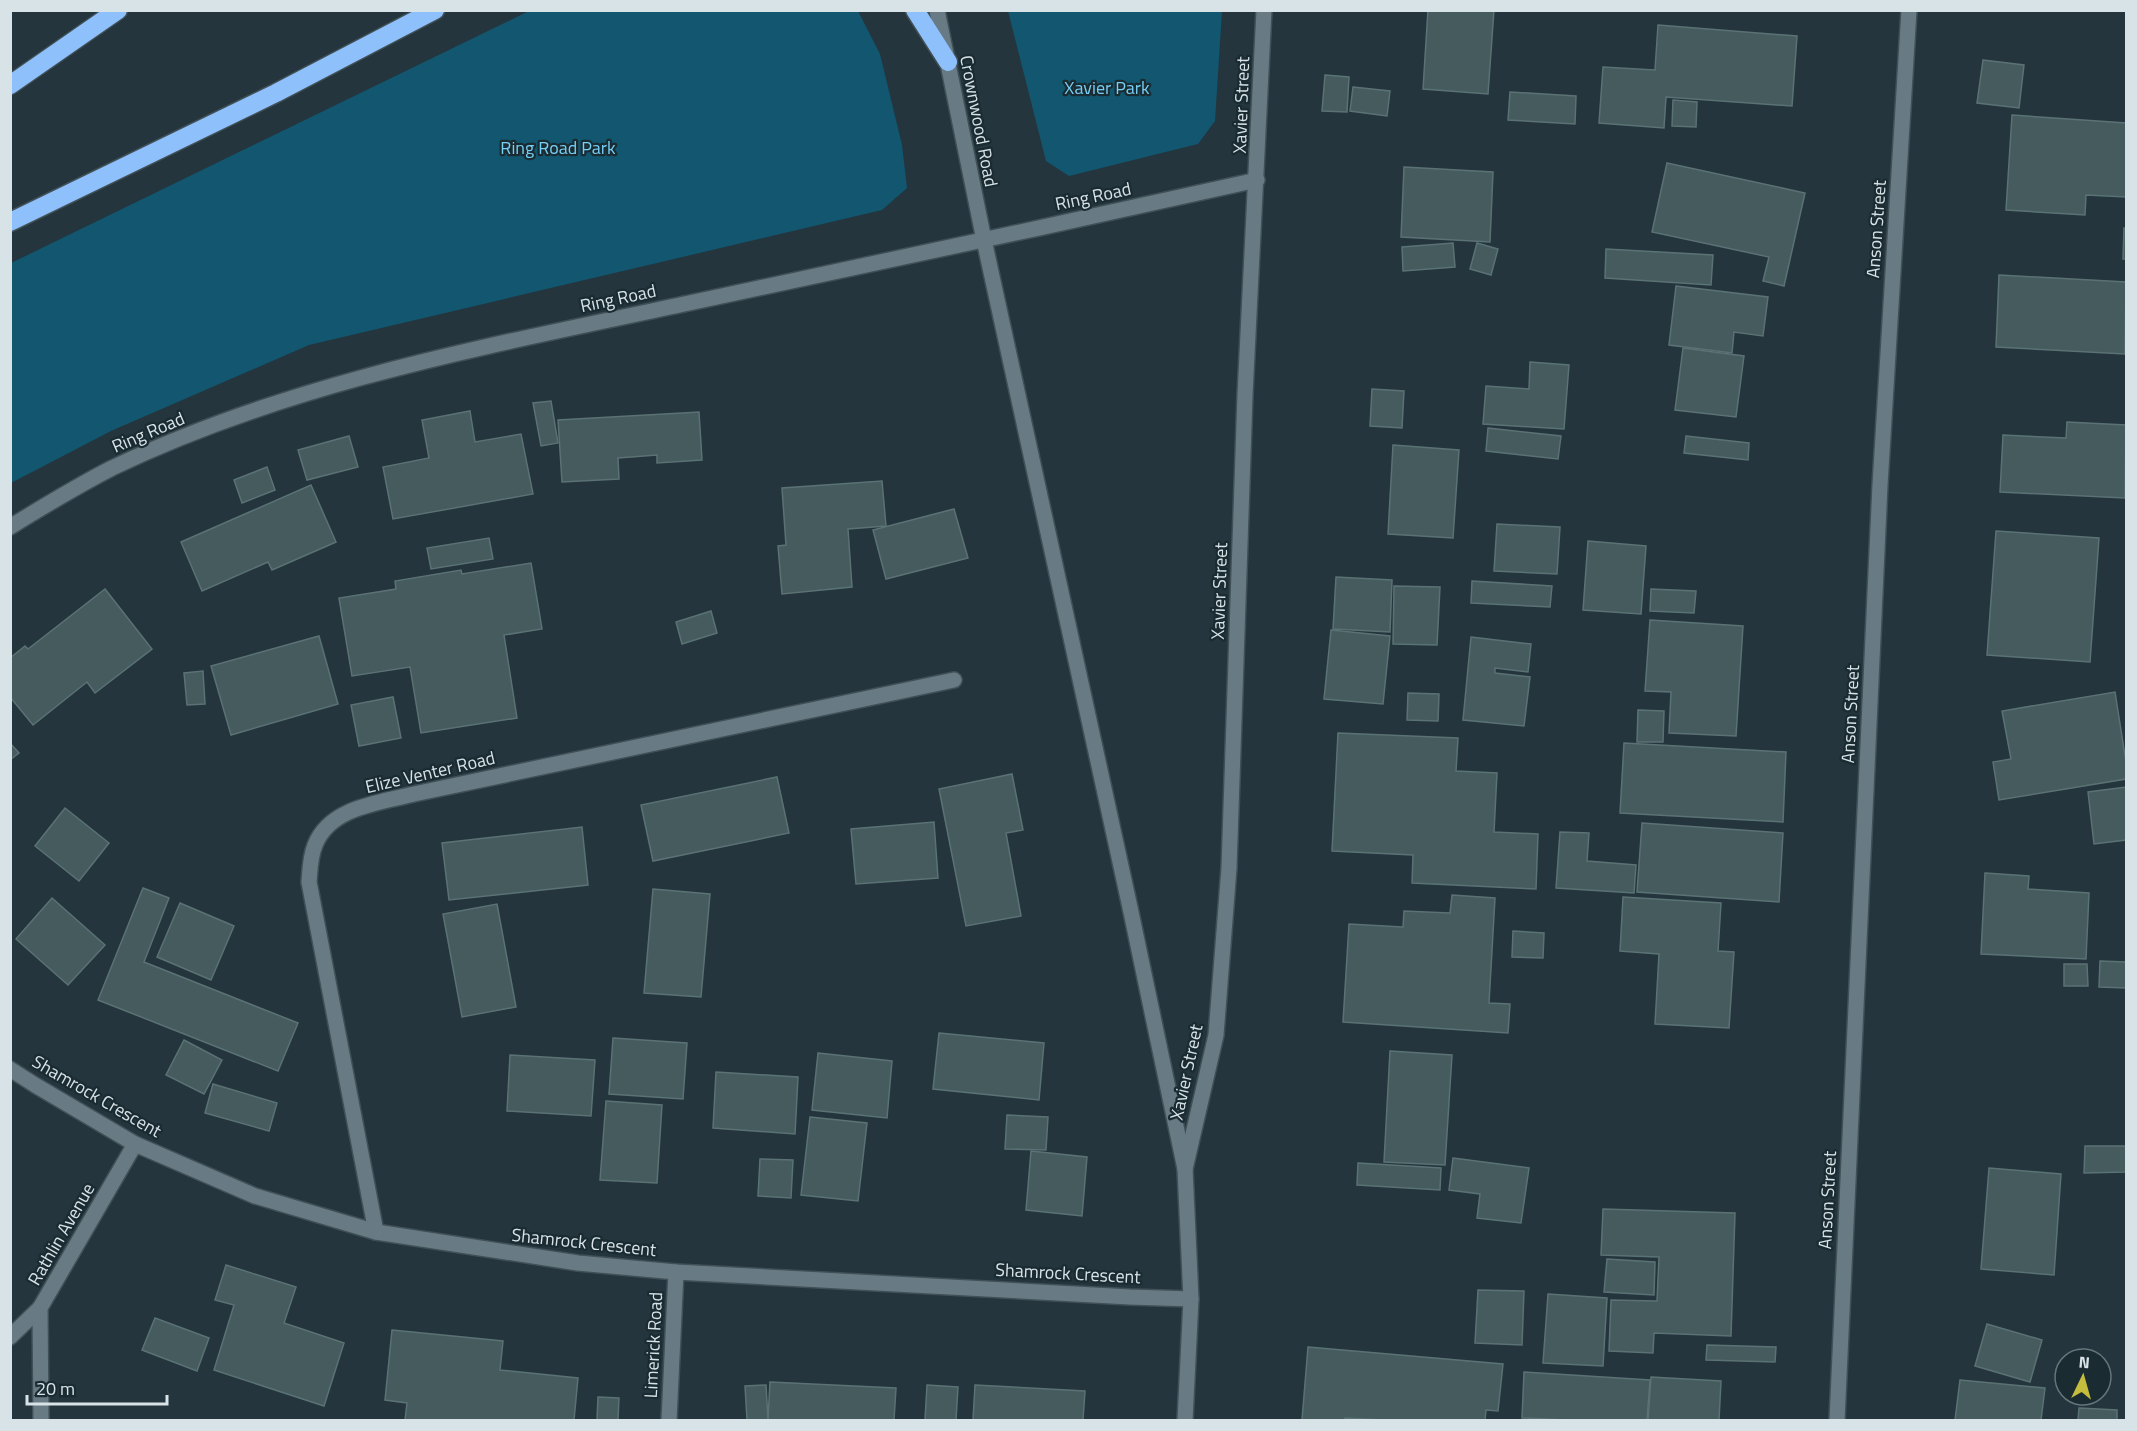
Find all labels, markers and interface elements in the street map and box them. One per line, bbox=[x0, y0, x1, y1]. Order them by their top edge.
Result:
street label: Crownwood Road bbox=[953, 53, 1005, 189]
street label: Xavier Street bbox=[1226, 55, 1256, 154]
park label: Xavier Park bbox=[1064, 74, 1150, 101]
park label: Ring Road Park bbox=[500, 134, 616, 161]
street label: Ring Road bbox=[1053, 175, 1133, 217]
street label: Anson Street bbox=[1859, 178, 1893, 279]
street label: Ring Road bbox=[578, 277, 658, 319]
street label: Ring Road bbox=[107, 405, 189, 459]
street label: Xavier Street bbox=[1204, 541, 1234, 640]
street label: Anson Street bbox=[1834, 664, 1866, 764]
street label: Elize Venter Road bbox=[362, 744, 498, 800]
street label: Xavier Street bbox=[1163, 1021, 1209, 1122]
street label: Shamrock Crescent bbox=[27, 1048, 167, 1144]
street label: Anson Street bbox=[1811, 1150, 1843, 1250]
street label: Rathlin Avenue bbox=[21, 1178, 101, 1290]
street label: Shamrock Crescent bbox=[510, 1221, 658, 1263]
street label: Shamrock Crescent bbox=[995, 1256, 1142, 1290]
street label: Limerick Road bbox=[637, 1291, 669, 1399]
north arrow bbox=[2053, 1347, 2113, 1407]
text: N bbox=[2078, 1350, 2091, 1374]
scale bar bbox=[27, 1368, 166, 1406]
text: 20 m bbox=[36, 1375, 75, 1402]

